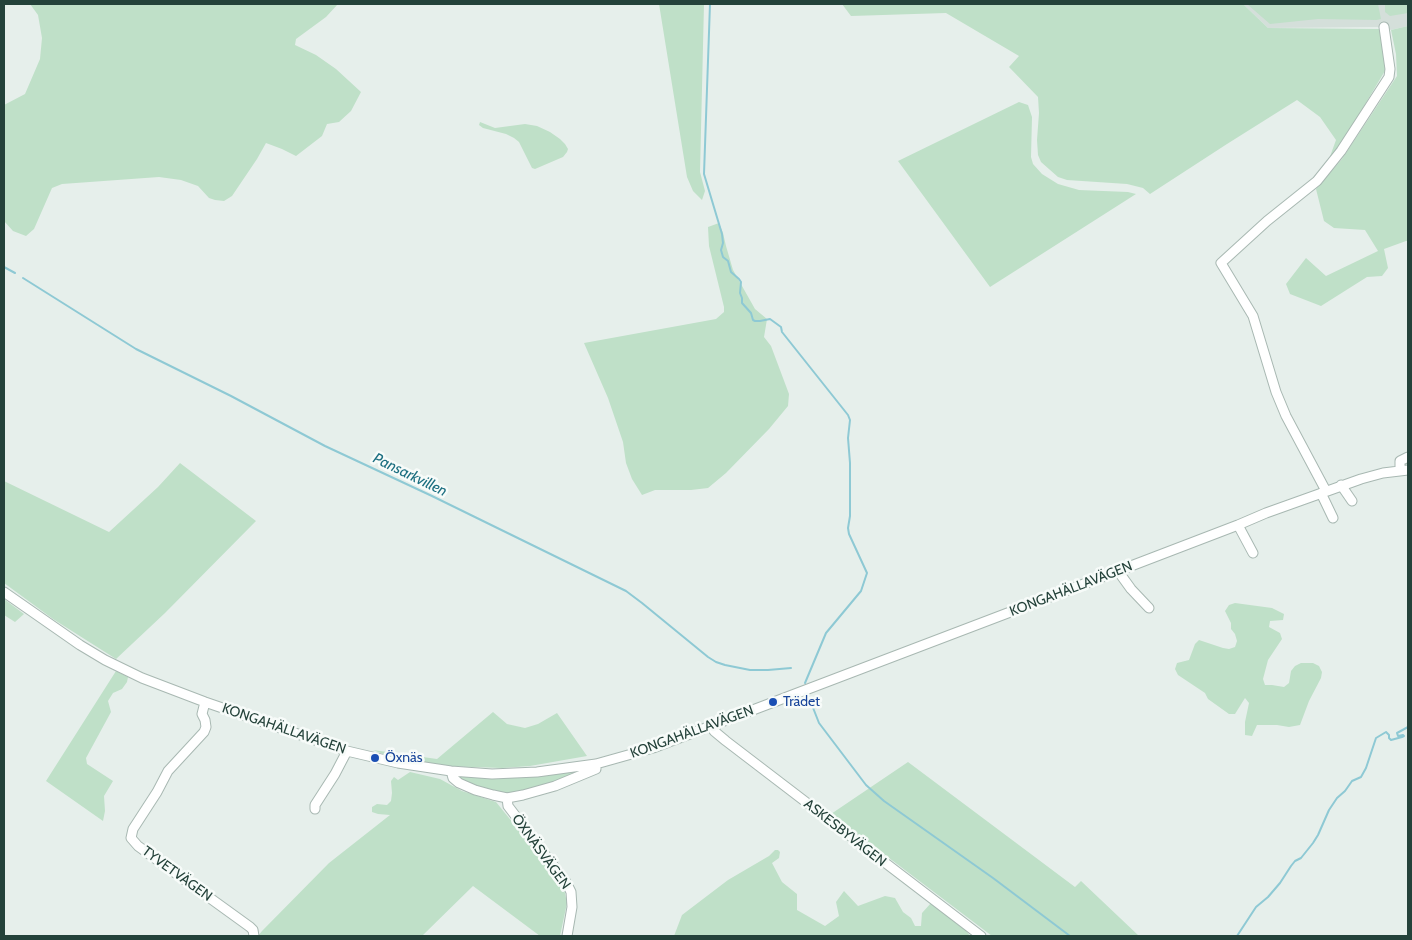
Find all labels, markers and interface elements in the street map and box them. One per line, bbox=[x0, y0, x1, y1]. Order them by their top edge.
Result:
water label: Pansarkvillen bbox=[370, 449, 450, 501]
street label: KONGAHÄLLAVÄGEN bbox=[1007, 558, 1135, 620]
place label: Trädet bbox=[783, 694, 820, 710]
marker: Trädet bbox=[767, 696, 779, 708]
street label: KONGAHÄLLAVÄGEN bbox=[220, 700, 348, 758]
street label: KONGAHÄLLAVÄGEN bbox=[628, 702, 756, 762]
place label: Öxnäs bbox=[385, 750, 423, 766]
marker: Öxnäs bbox=[369, 752, 381, 764]
street label: ASKESBYVÄGEN bbox=[800, 796, 890, 870]
street label: ÖXNÄSVÄGEN bbox=[508, 811, 574, 893]
street label: TYVETVÄGEN bbox=[139, 843, 215, 905]

